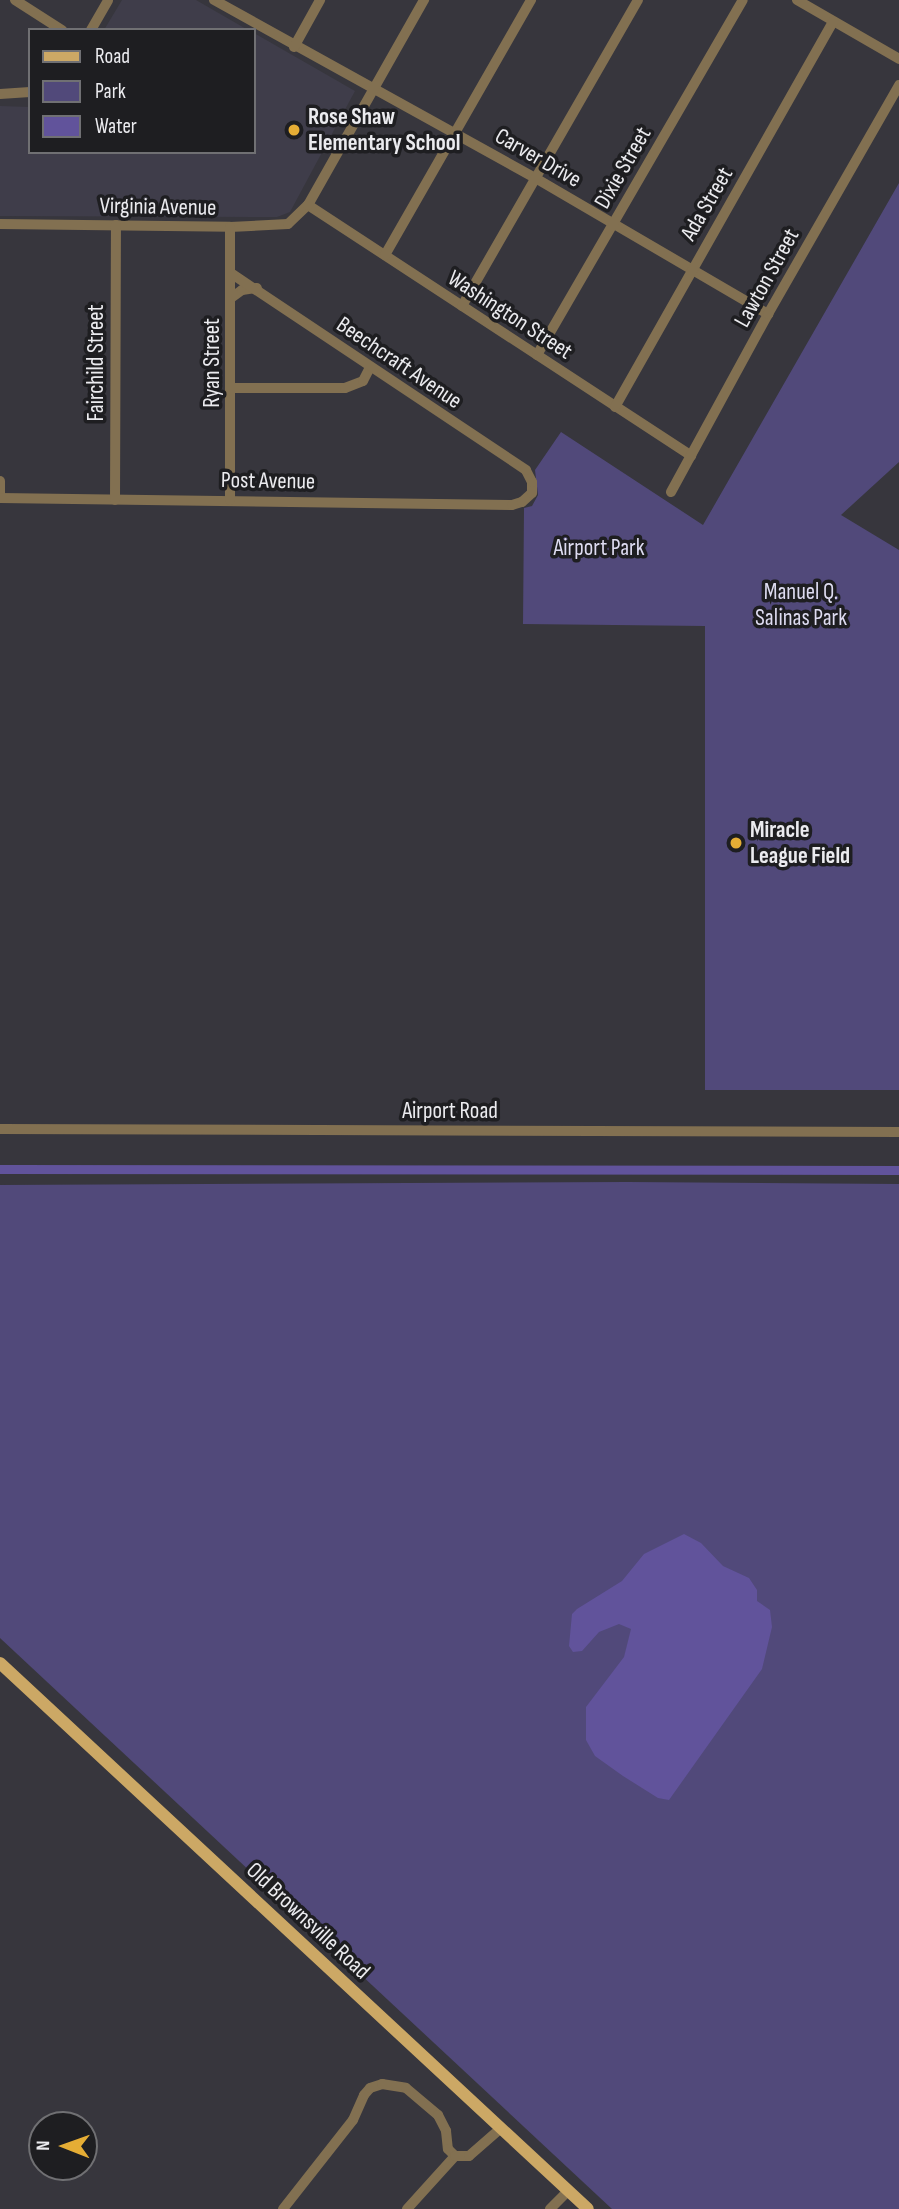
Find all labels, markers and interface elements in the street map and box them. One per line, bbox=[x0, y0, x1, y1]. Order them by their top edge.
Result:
legend bbox=[28, 28, 256, 154]
text: Road bbox=[95, 44, 130, 69]
text: Park bbox=[95, 79, 126, 104]
place label: Rose Shaw Elementary School bbox=[308, 103, 460, 157]
text: Water bbox=[95, 114, 137, 139]
marker: Rose Shaw Elementary School bbox=[286, 122, 302, 138]
street label: Carver Drive bbox=[490, 122, 586, 194]
street label: Dixie Street bbox=[589, 122, 657, 214]
street label: Ada Street bbox=[675, 162, 739, 246]
street label: Virginia Avenue bbox=[99, 192, 217, 222]
street label: Lawton Street bbox=[729, 224, 805, 332]
street label: Washington Street bbox=[443, 265, 577, 365]
street label: Fairchild Street bbox=[82, 304, 110, 422]
street label: Beechcraft Avenue bbox=[331, 311, 467, 415]
street label: Ryan Street bbox=[198, 318, 226, 408]
street label: Post Avenue bbox=[221, 466, 315, 496]
park label: Airport Park bbox=[554, 534, 644, 562]
park label: Manuel Q. Salinas Park bbox=[755, 578, 847, 632]
place label: Miracle League Field bbox=[750, 816, 850, 870]
marker: Miracle League Field bbox=[728, 835, 744, 851]
street label: Airport Road bbox=[402, 1097, 498, 1125]
street label: Old Brownsville Road bbox=[241, 1857, 375, 1985]
north arrow bbox=[28, 2111, 98, 2181]
text: N bbox=[32, 2140, 55, 2151]

